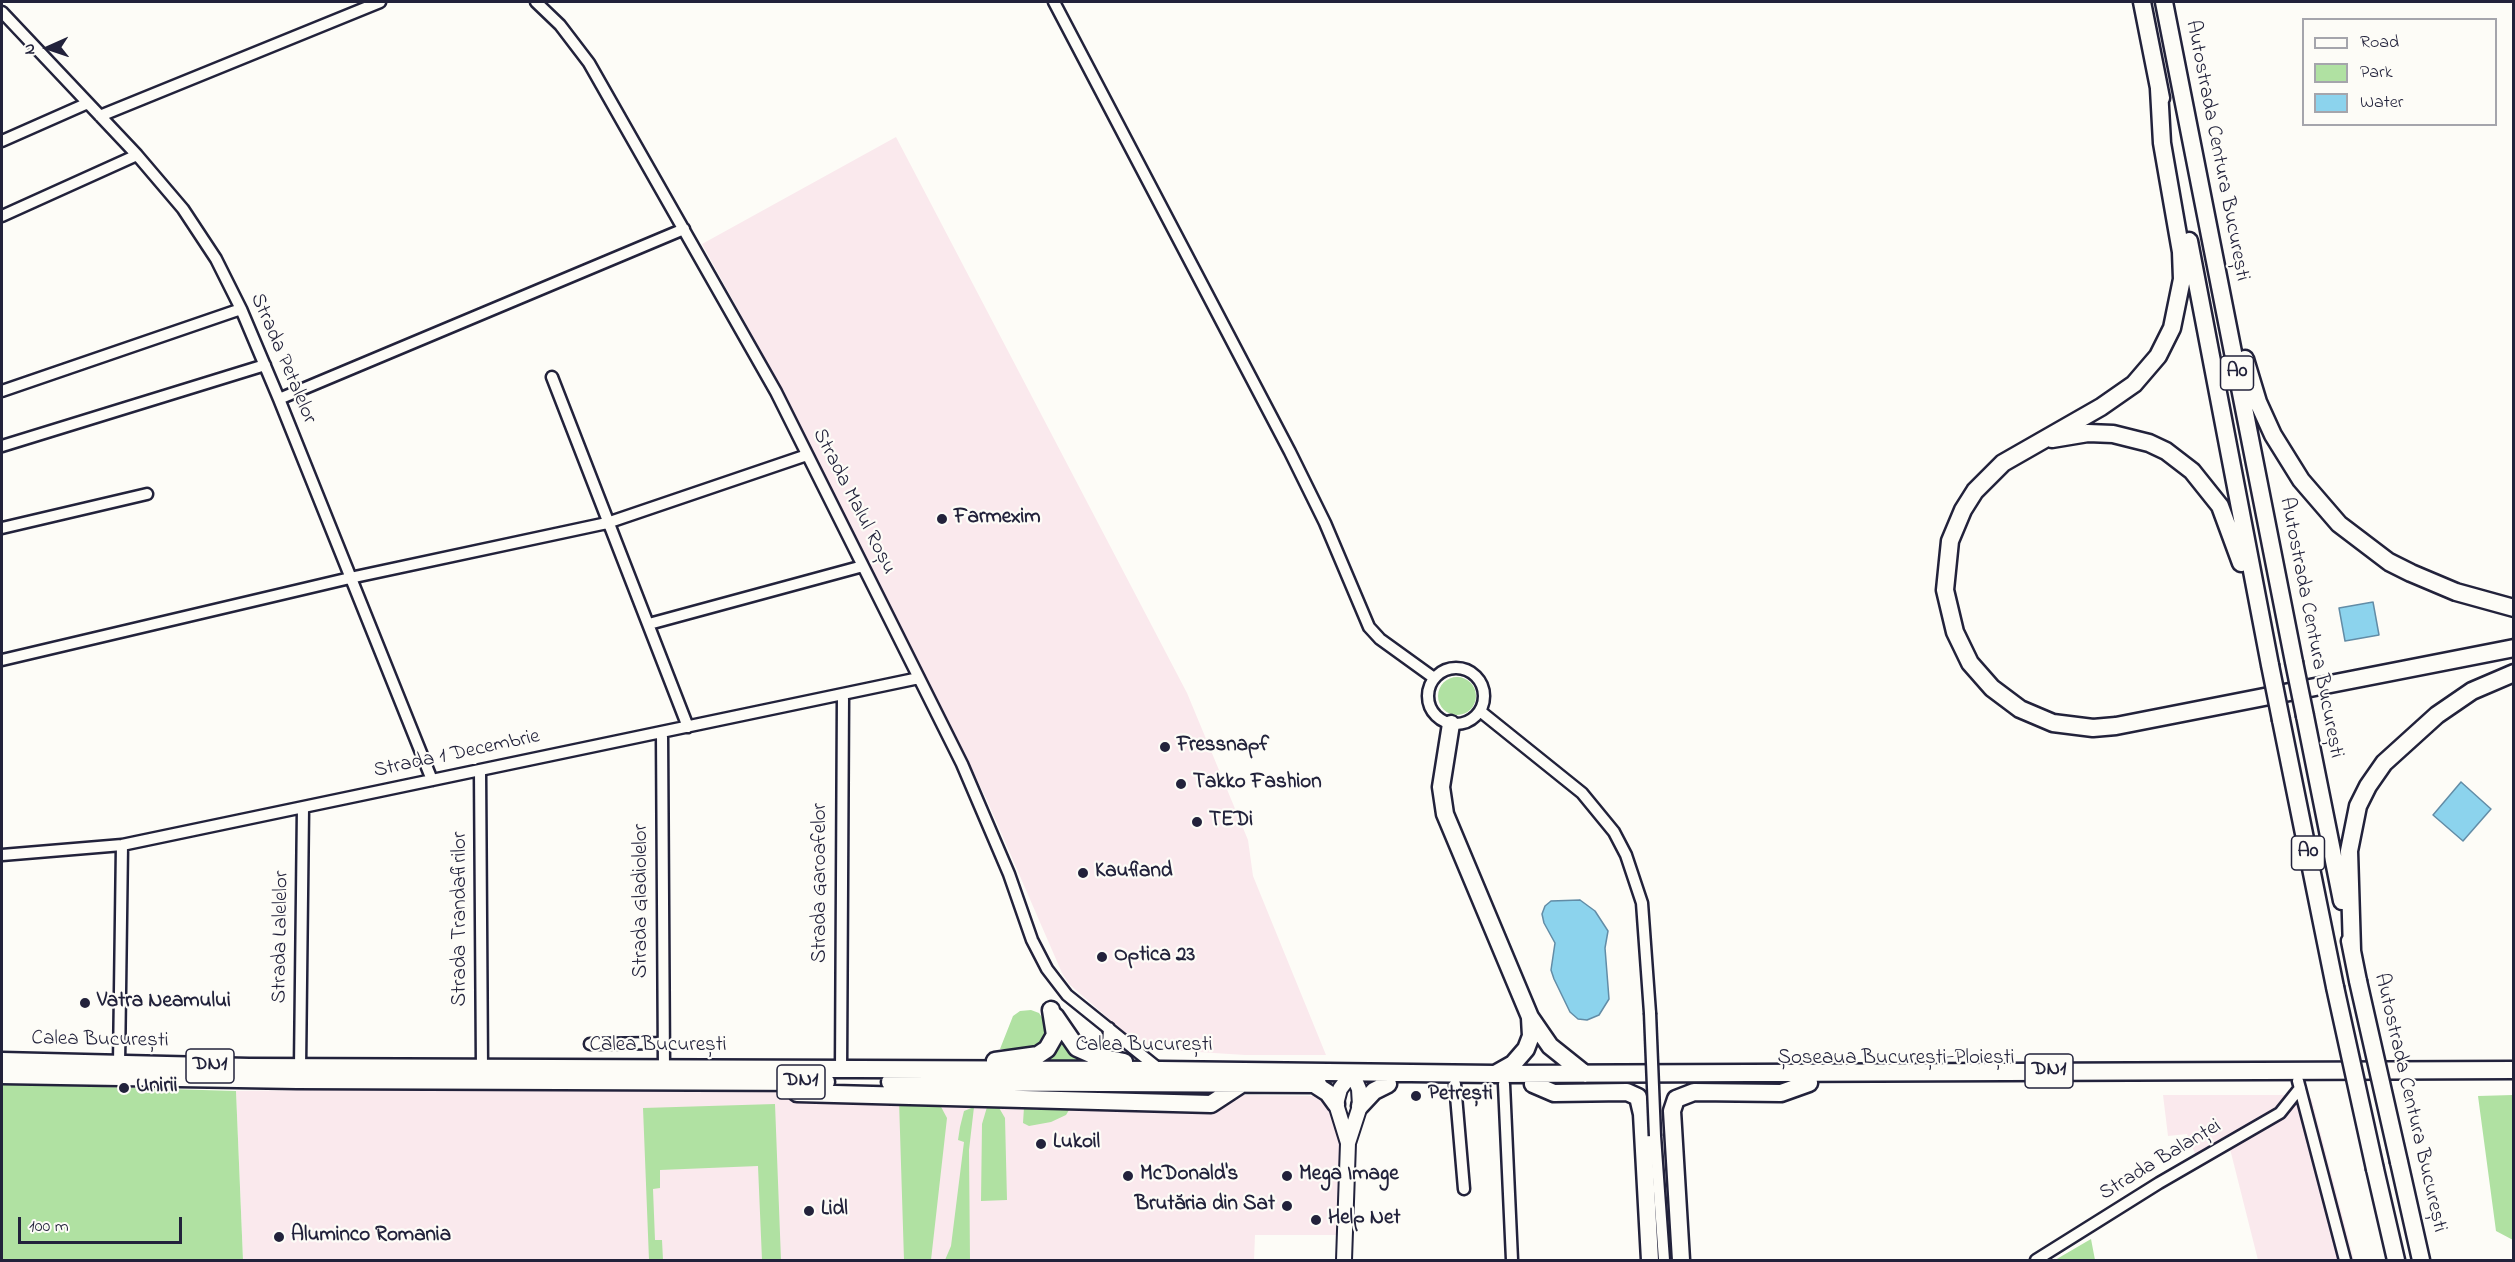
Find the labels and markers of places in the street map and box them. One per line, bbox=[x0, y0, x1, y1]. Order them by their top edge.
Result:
place label: Farmexim bbox=[954, 506, 1041, 532]
marker: Farmexim bbox=[935, 512, 949, 526]
place label: Fressnapf bbox=[1177, 734, 1269, 760]
marker: Fressnapf bbox=[1158, 740, 1172, 754]
place label: Takko Fashion bbox=[1193, 771, 1322, 797]
marker: Takko Fashion bbox=[1174, 777, 1188, 791]
place label: TEDi bbox=[1209, 809, 1253, 835]
marker: TEDi bbox=[1190, 815, 1204, 829]
place label: Kaufland bbox=[1095, 860, 1173, 886]
marker: Kaufland bbox=[1076, 866, 1090, 880]
place label: Optica 23 bbox=[1114, 944, 1195, 970]
marker: Optica 23 bbox=[1095, 950, 1109, 964]
place label: Vatra Neamului bbox=[97, 990, 231, 1016]
marker: Vatra Neamului bbox=[78, 996, 92, 1010]
place label: Unirii bbox=[136, 1075, 177, 1101]
marker: Unirii bbox=[117, 1081, 131, 1095]
place label: Petrești bbox=[1428, 1083, 1493, 1109]
marker: Petrești bbox=[1409, 1089, 1423, 1103]
place label: Lukoil bbox=[1053, 1131, 1100, 1157]
marker: Lukoil bbox=[1034, 1137, 1048, 1151]
place label: McDonald's bbox=[1140, 1163, 1238, 1189]
place label: Mega Image bbox=[1299, 1163, 1399, 1189]
marker: McDonald's bbox=[1121, 1169, 1135, 1183]
marker: Mega Image bbox=[1280, 1169, 1294, 1183]
place label: Brutăria din Sat bbox=[1135, 1193, 1275, 1219]
place label: Lidl bbox=[821, 1198, 848, 1224]
marker: Brutăria din Sat bbox=[1280, 1199, 1294, 1213]
marker: Lidl bbox=[802, 1204, 816, 1218]
place label: Help Net bbox=[1328, 1207, 1400, 1233]
marker: Help Net bbox=[1309, 1213, 1323, 1227]
place label: Aluminco Romania bbox=[291, 1224, 451, 1250]
marker: Aluminco Romania bbox=[272, 1230, 286, 1244]

